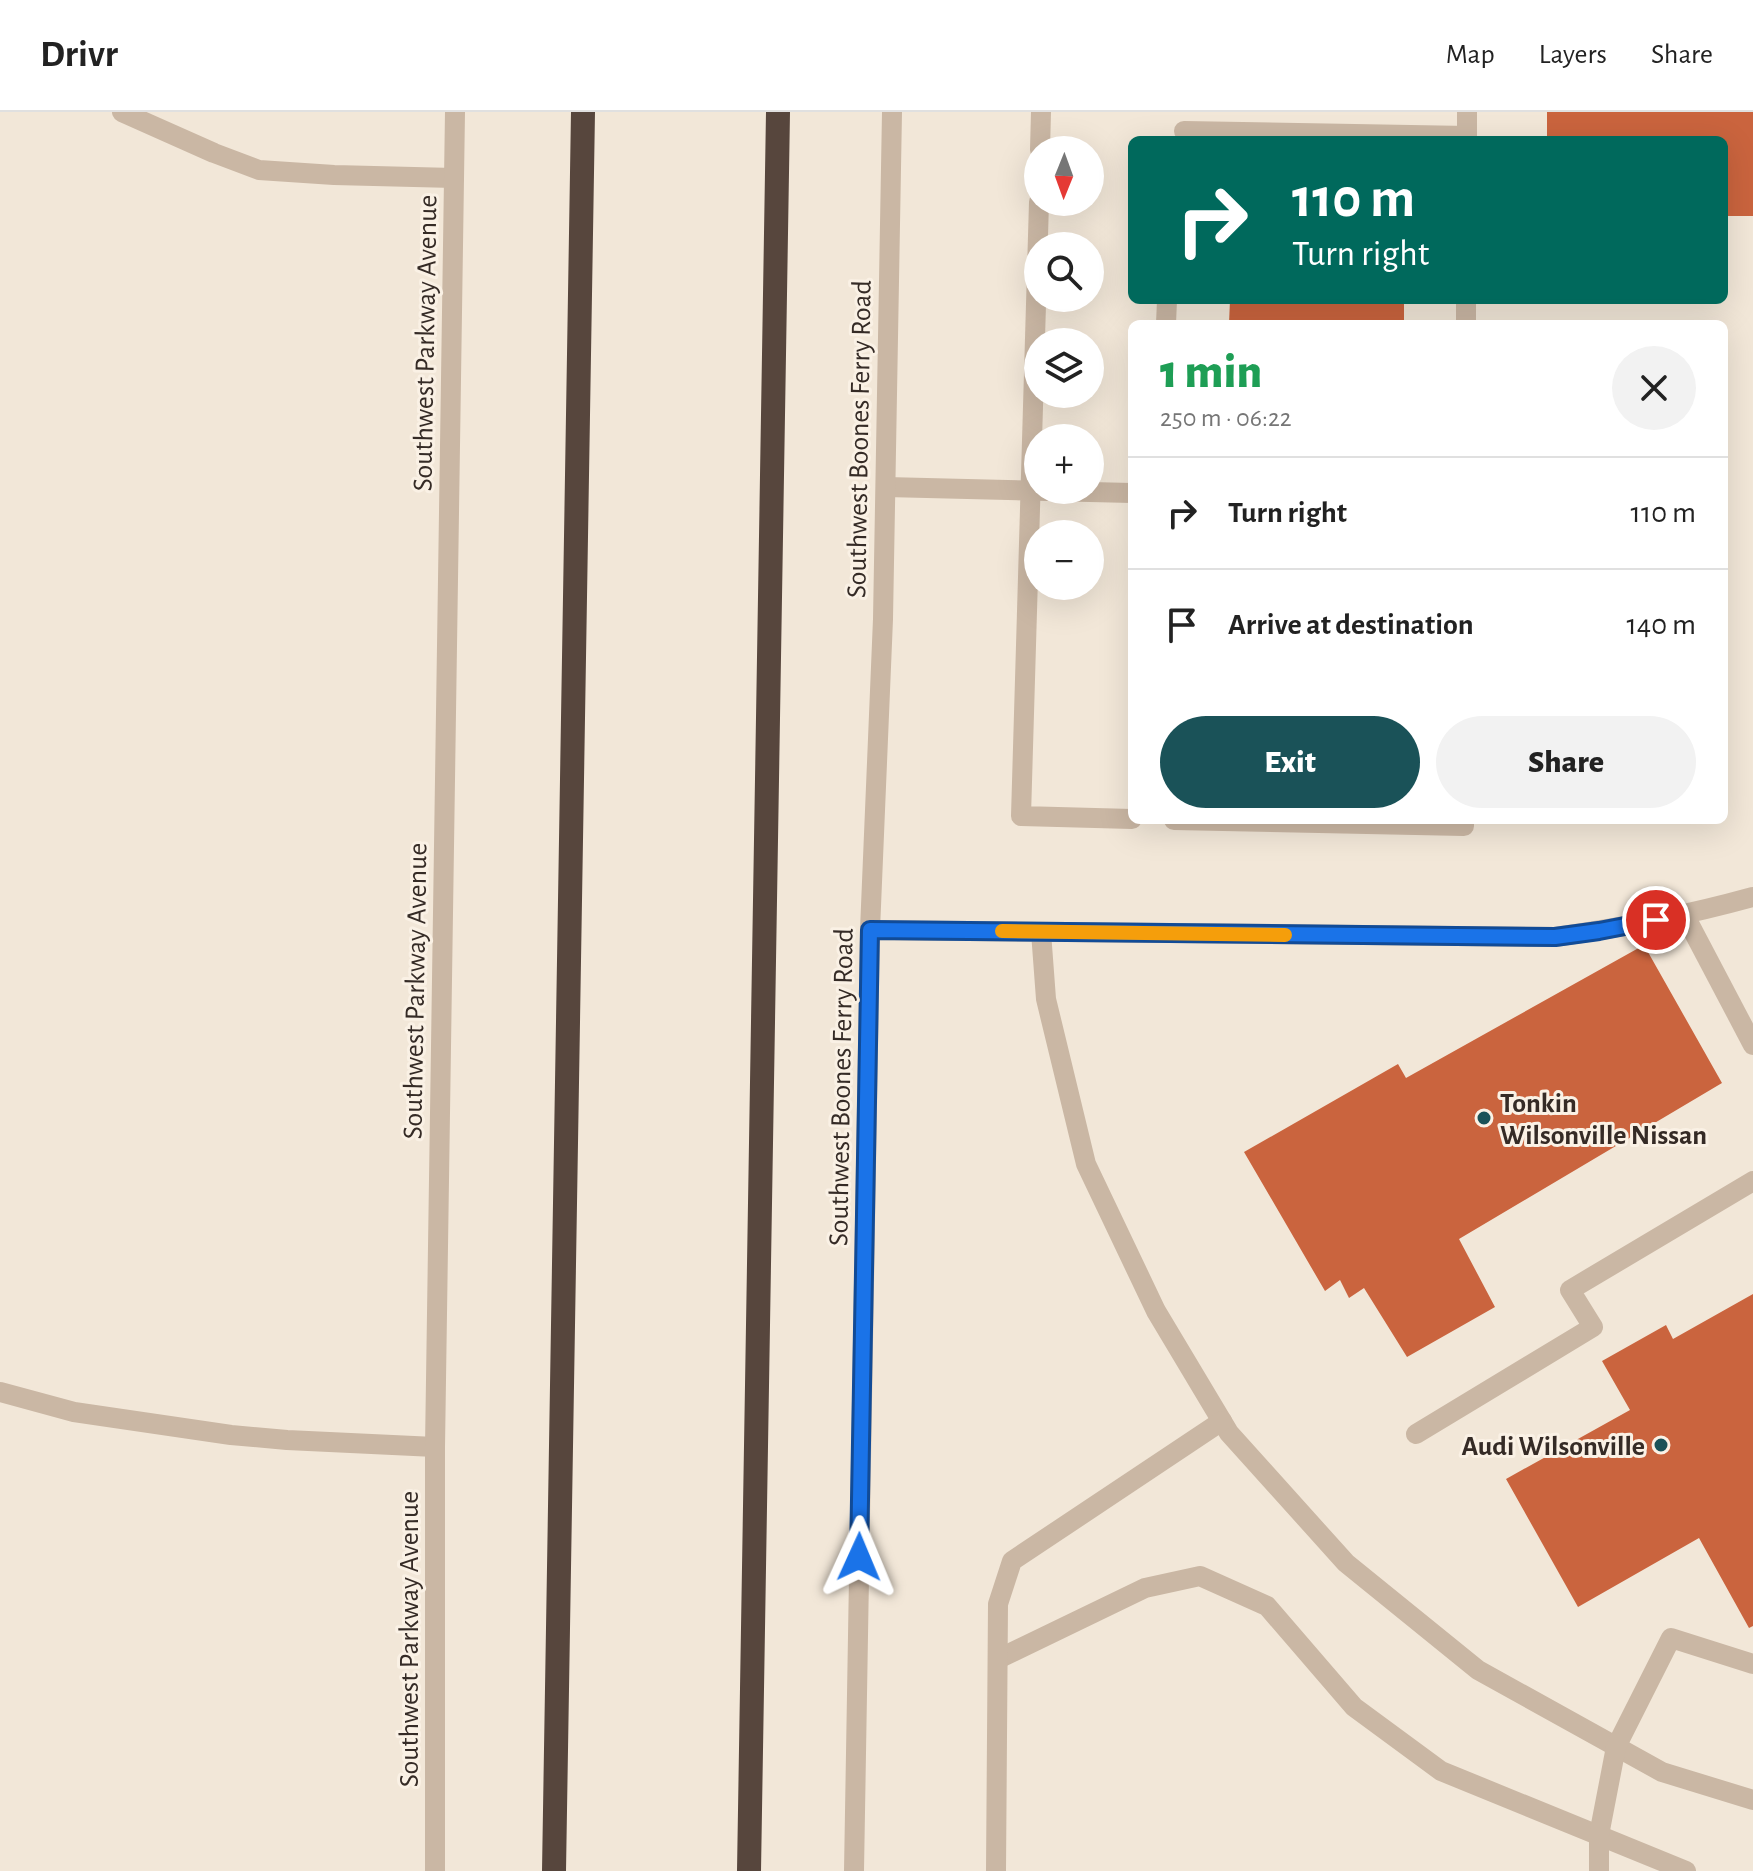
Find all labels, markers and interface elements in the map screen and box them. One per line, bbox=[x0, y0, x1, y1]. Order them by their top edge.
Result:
text: Drivr bbox=[40, 36, 118, 74]
text: Map bbox=[1446, 41, 1495, 69]
text: Layers bbox=[1539, 41, 1607, 69]
text: Share bbox=[1651, 41, 1713, 69]
north arrow bbox=[1024, 136, 1104, 216]
map controls bbox=[1024, 136, 1104, 600]
icon: right bbox=[1160, 168, 1264, 272]
text: 110 m bbox=[1292, 171, 1415, 227]
street label: Southwest Parkway Avenue bbox=[409, 195, 443, 491]
button: search bbox=[1024, 232, 1104, 312]
text: Turn right bbox=[1292, 236, 1429, 272]
street label: Southwest Boones Ferry Road bbox=[843, 280, 877, 598]
button: layers bbox=[1024, 328, 1104, 408]
button: close bbox=[1612, 346, 1696, 430]
text: 1 min bbox=[1160, 349, 1262, 397]
text: 250 m · 06:22 bbox=[1160, 405, 1292, 431]
button: + bbox=[1024, 424, 1104, 504]
icon: right bbox=[1160, 491, 1204, 535]
text: Turn right bbox=[1228, 498, 1347, 528]
text: 110 m bbox=[1631, 498, 1696, 528]
button: − bbox=[1024, 520, 1104, 600]
icon: arrive bbox=[1160, 603, 1204, 647]
text: Arrive at destination bbox=[1228, 610, 1474, 640]
text: 140 m bbox=[1626, 610, 1696, 640]
button: Exit bbox=[1160, 716, 1420, 808]
button: Share bbox=[1436, 716, 1696, 808]
street label: Southwest Parkway Avenue bbox=[399, 843, 433, 1139]
pin bbox=[1622, 886, 1690, 954]
icon: arrive bbox=[1634, 898, 1678, 942]
street label: Southwest Boones Ferry Road bbox=[825, 928, 859, 1246]
place label: Tonkin Wilsonville Nissan bbox=[1500, 1090, 1707, 1150]
marker: Tonkin Wilsonville Nissan bbox=[1475, 1109, 1493, 1127]
place label: Audi Wilsonville bbox=[1461, 1433, 1645, 1461]
marker: Audi Wilsonville bbox=[1652, 1436, 1670, 1454]
street label: Southwest Parkway Avenue bbox=[396, 1491, 424, 1787]
position arrow bbox=[817, 1515, 901, 1599]

